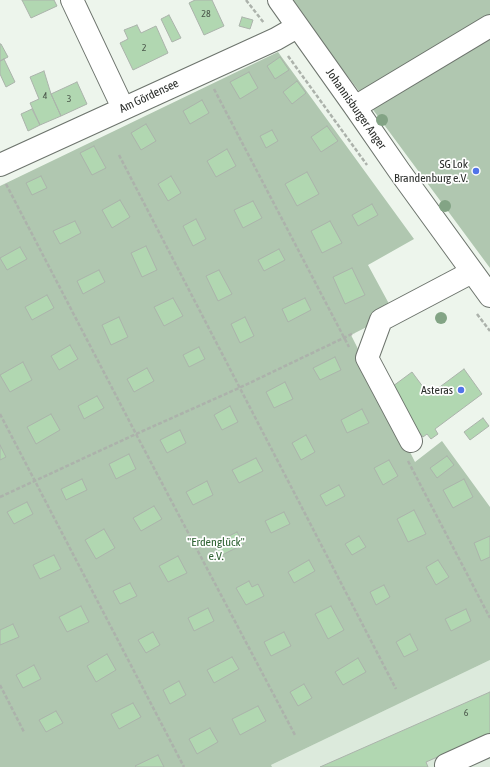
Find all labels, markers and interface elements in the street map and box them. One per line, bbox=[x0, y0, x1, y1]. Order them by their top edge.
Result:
house number: 28 bbox=[201, 8, 211, 20]
house number: 2 bbox=[142, 42, 146, 54]
street label: Johannisburger Anger bbox=[323, 66, 389, 152]
street label: Am Gördensee bbox=[117, 76, 181, 116]
house number: 4 bbox=[43, 90, 47, 102]
house number: 3 bbox=[67, 93, 71, 105]
place label: SG Lok Brandenburg e.V. bbox=[394, 157, 468, 185]
marker: SG Lok Brandenburg e.V. bbox=[471, 166, 481, 176]
place label: Asteras bbox=[421, 383, 453, 397]
marker: Asteras bbox=[456, 385, 466, 395]
park label: "Erdenglück" e.V. bbox=[187, 535, 245, 563]
house number: 6 bbox=[464, 707, 468, 719]

